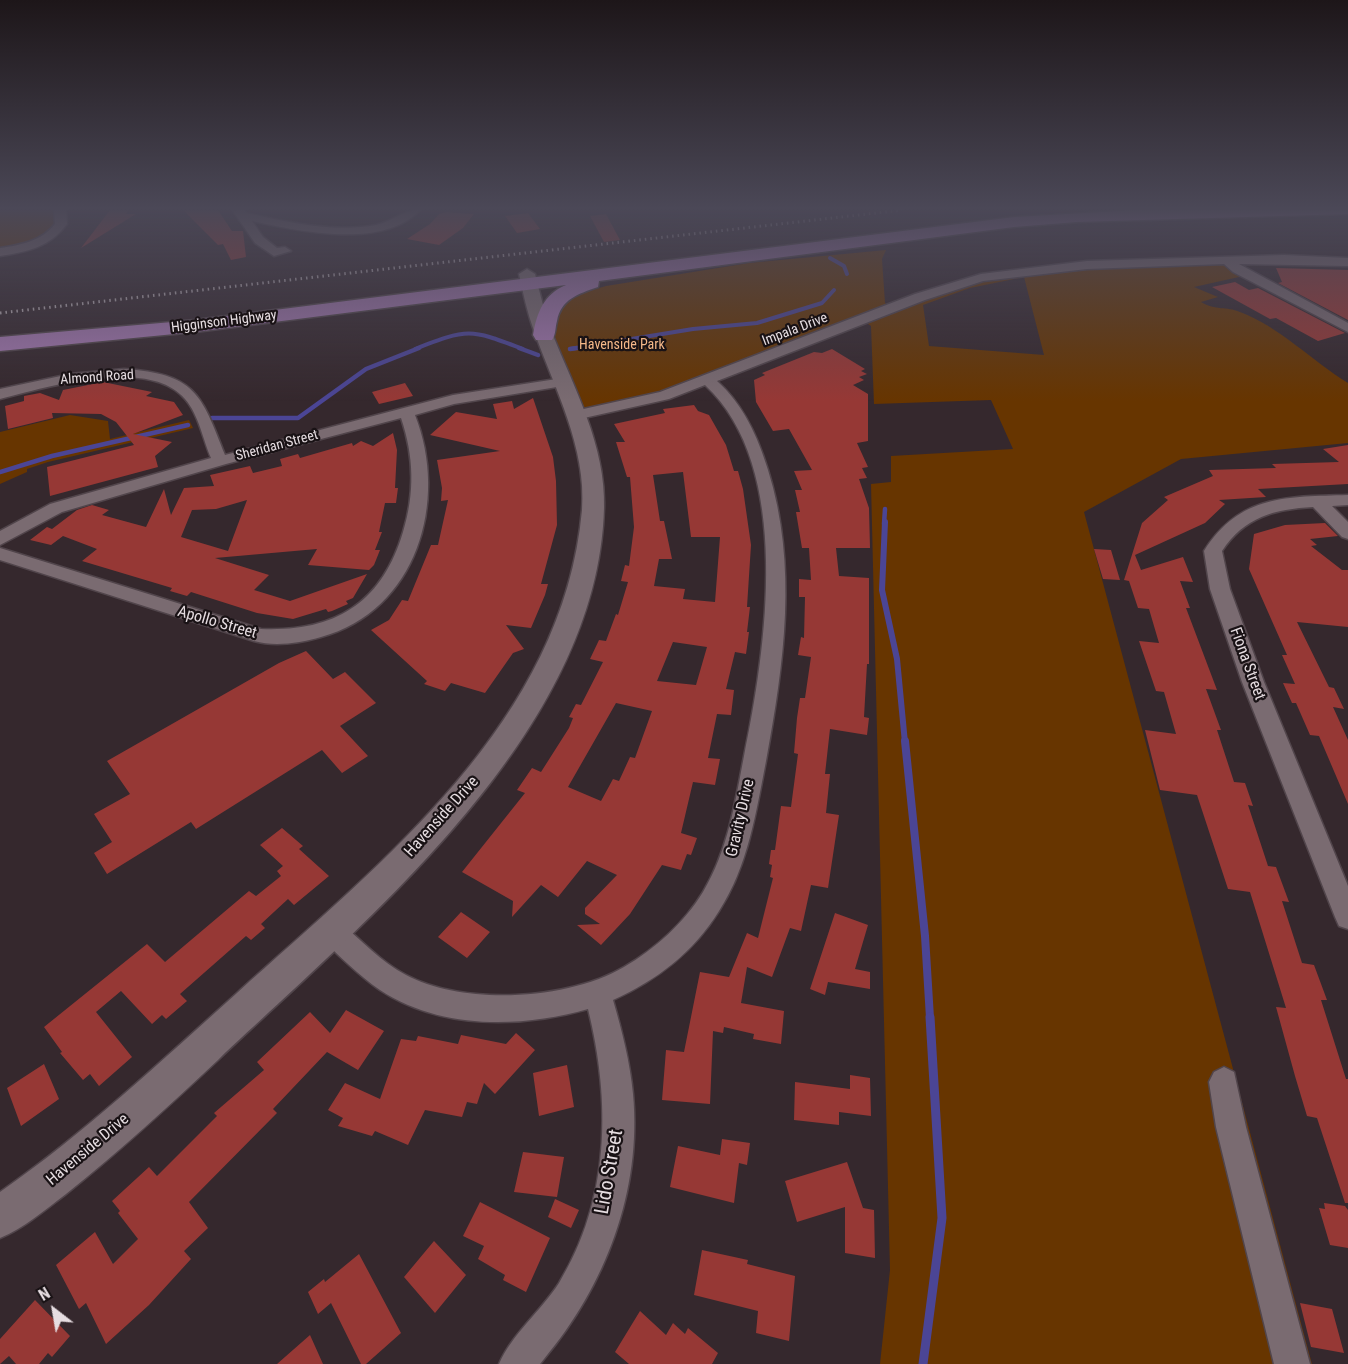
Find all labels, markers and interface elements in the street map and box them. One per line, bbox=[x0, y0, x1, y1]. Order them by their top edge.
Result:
street label: Higginson Highway bbox=[170, 307, 278, 337]
street label: Impala Drive bbox=[760, 310, 830, 350]
park label: Havenside Park bbox=[579, 337, 665, 353]
street label: Almond Road bbox=[60, 367, 134, 389]
street label: Sheridan Street bbox=[234, 427, 320, 465]
street label: Apollo Street bbox=[175, 603, 259, 643]
street label: Fiona Street bbox=[1225, 625, 1269, 703]
street label: Havenside Drive bbox=[401, 773, 483, 861]
street label: Gravity Drive bbox=[723, 777, 759, 859]
street label: Havenside Drive bbox=[43, 1110, 133, 1190]
street label: Lido Street bbox=[591, 1128, 629, 1216]
north arrow bbox=[24, 1280, 84, 1340]
text: N bbox=[35, 1283, 54, 1305]

